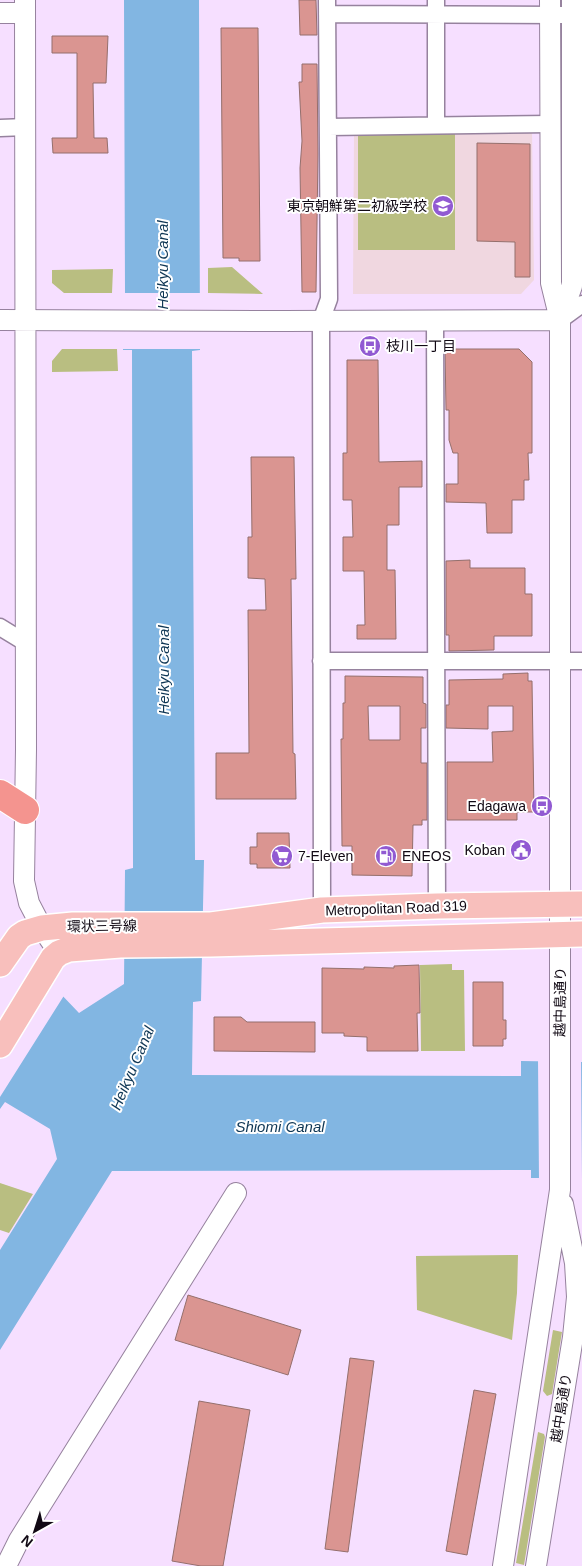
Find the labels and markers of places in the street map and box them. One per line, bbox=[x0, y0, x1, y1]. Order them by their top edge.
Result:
school or university icon: 東京朝鮮第二初級学校 bbox=[431, 194, 455, 218]
place label: 東京朝鮮第二初級学校 bbox=[287, 198, 427, 214]
bus stop icon: 枝川一丁目 bbox=[358, 334, 382, 358]
place label: 枝川一丁目 bbox=[386, 338, 456, 354]
bus stop icon: Edagawa bbox=[530, 794, 554, 818]
place label: Edagawa bbox=[468, 798, 526, 814]
public building icon: Koban bbox=[509, 838, 533, 862]
place label: Koban bbox=[465, 842, 505, 858]
supermarket icon: 7-Eleven bbox=[270, 844, 294, 868]
fuel station icon: ENEOS bbox=[374, 844, 398, 868]
place label: 7-Eleven bbox=[298, 848, 353, 864]
place label: ENEOS bbox=[402, 848, 451, 864]

